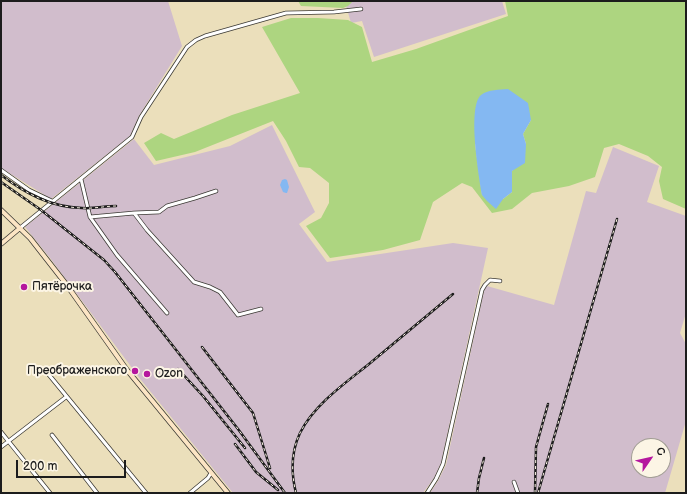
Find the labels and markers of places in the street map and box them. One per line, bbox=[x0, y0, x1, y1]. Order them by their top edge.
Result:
place label: Пятёрочка bbox=[32, 280, 92, 294]
marker: Пятёрочка bbox=[19, 282, 29, 292]
place label: Преображенского bbox=[27, 364, 127, 378]
marker: Преображенского bbox=[130, 366, 140, 376]
place label: Ozon bbox=[155, 367, 183, 381]
marker: Ozon bbox=[142, 369, 152, 379]

